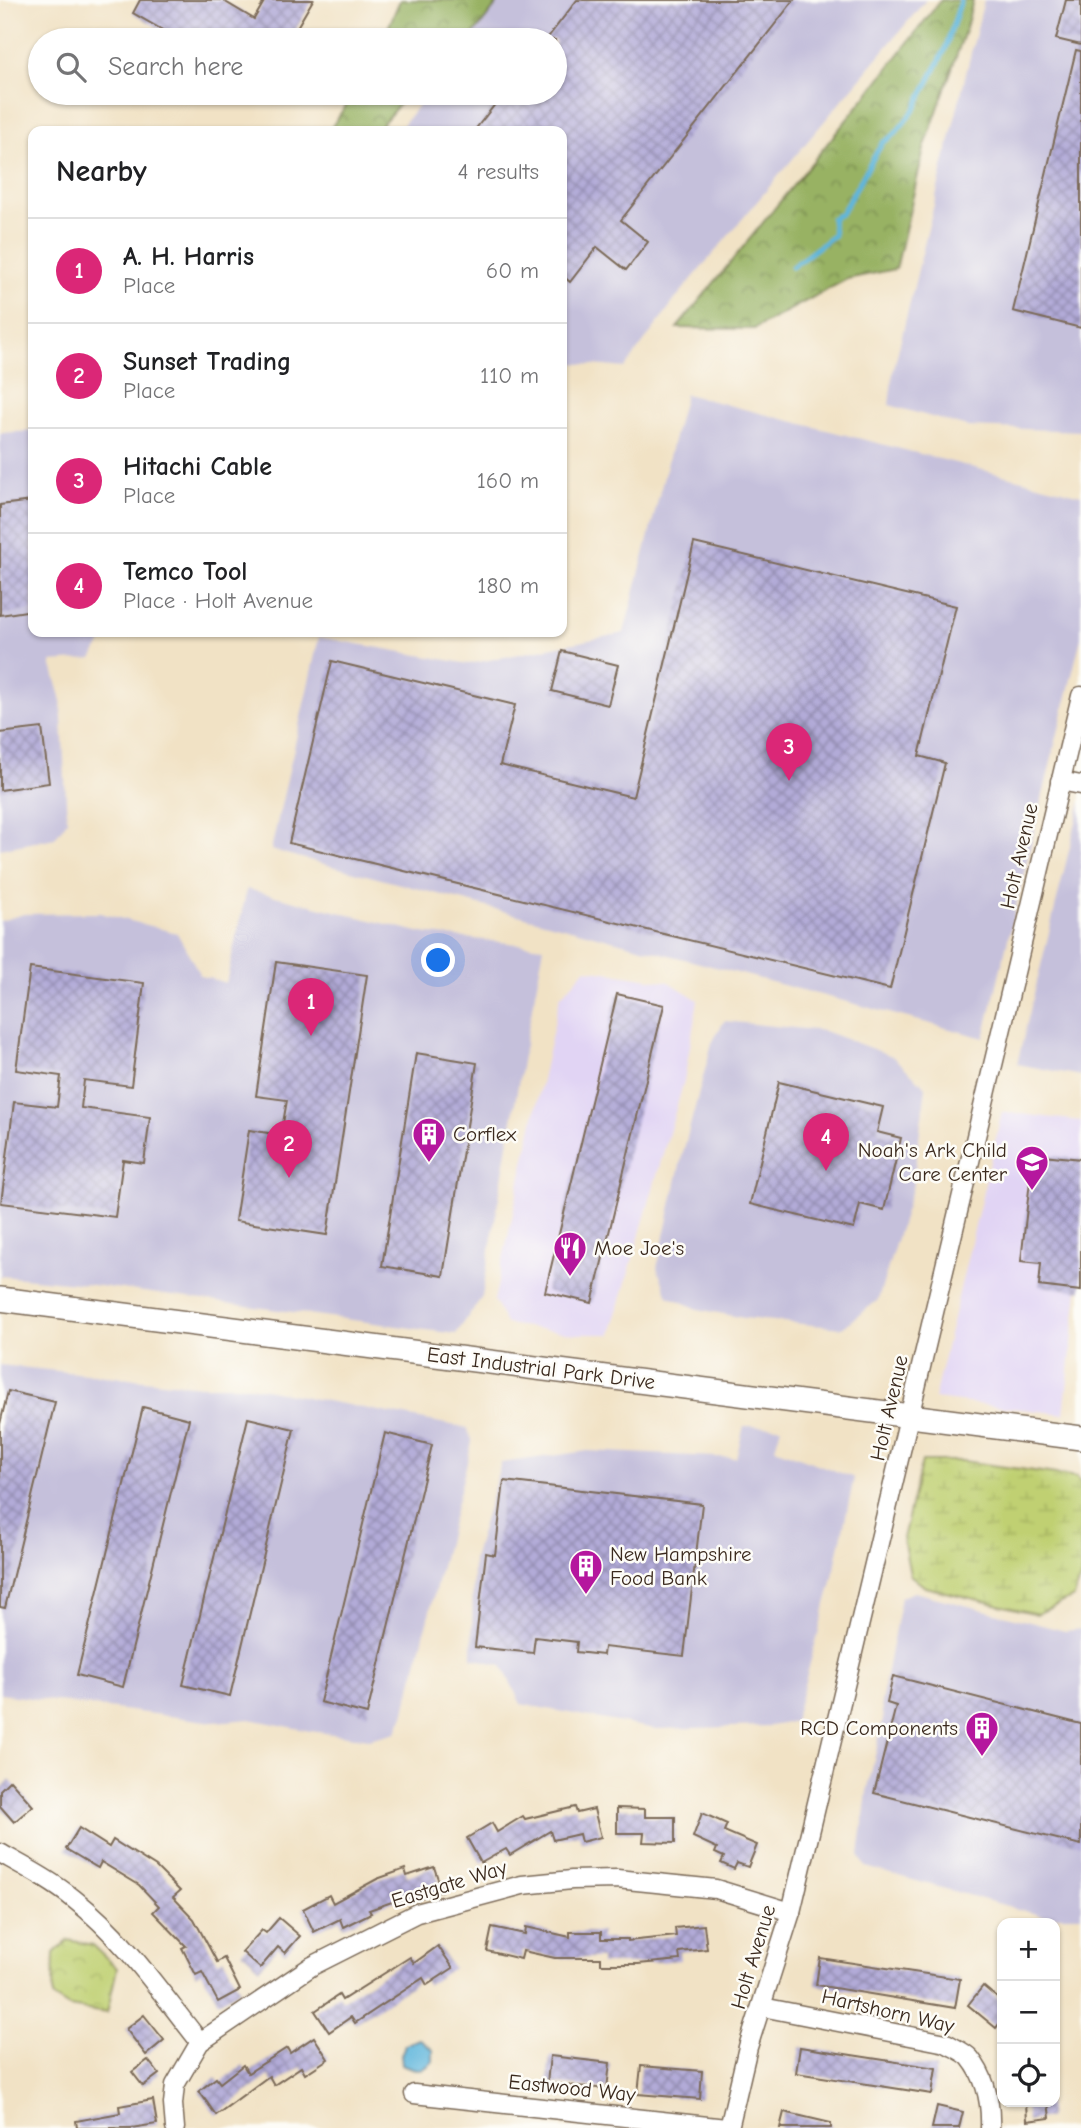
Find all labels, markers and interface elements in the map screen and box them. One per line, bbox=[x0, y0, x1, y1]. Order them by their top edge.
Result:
search box bbox=[28, 28, 567, 105]
icon: search bbox=[52, 48, 90, 86]
text: Search here bbox=[108, 52, 243, 82]
text: Nearby bbox=[56, 154, 147, 189]
text: 4 results bbox=[457, 158, 539, 185]
text: A. H. Harris bbox=[123, 242, 254, 272]
text: 1 bbox=[74, 257, 84, 284]
text: 60 m bbox=[486, 257, 539, 284]
text: Place bbox=[123, 272, 175, 299]
text: Sunset Trading bbox=[123, 347, 291, 377]
text: 2 bbox=[73, 362, 85, 389]
text: 110 m bbox=[480, 362, 539, 389]
text: Place bbox=[123, 377, 175, 404]
text: Hitachi Cable bbox=[123, 452, 272, 482]
text: 3 bbox=[73, 467, 85, 494]
text: 160 m bbox=[477, 467, 539, 494]
text: Place bbox=[123, 482, 175, 509]
text: Temco Tool bbox=[123, 557, 248, 587]
text: 4 bbox=[74, 572, 84, 599]
text: 180 m bbox=[477, 572, 539, 599]
text: Place · Holt Avenue bbox=[123, 587, 313, 614]
pin: 3 bbox=[766, 723, 812, 781]
street label: Holt Avenue bbox=[995, 801, 1043, 911]
your location bbox=[421, 943, 455, 977]
pin: 1 bbox=[288, 978, 334, 1036]
pin: 4 bbox=[803, 1113, 849, 1171]
building icon: Corflex bbox=[410, 1115, 448, 1164]
pin: 2 bbox=[266, 1120, 312, 1178]
place label: Corflex bbox=[453, 1122, 516, 1146]
place label: Noah's Ark Child Care Center bbox=[858, 1138, 1008, 1186]
school or university icon: Noah's Ark Child Care Center bbox=[1013, 1143, 1051, 1192]
restaurant icon: Moe Joe's bbox=[551, 1229, 589, 1278]
place label: Moe Joe's bbox=[594, 1236, 684, 1260]
street label: East Industrial Park Drive bbox=[426, 1342, 656, 1394]
street label: Holt Avenue bbox=[865, 1353, 913, 1463]
place label: New Hampshire Food Bank bbox=[610, 1542, 752, 1590]
building icon: New Hampshire Food Bank bbox=[567, 1547, 605, 1596]
building icon: RCD Components bbox=[963, 1709, 1001, 1758]
place label: RCD Components bbox=[800, 1716, 958, 1740]
street label: Eastgate Way bbox=[388, 1855, 510, 1913]
street label: Holt Avenue bbox=[726, 1902, 780, 2012]
map controls bbox=[997, 1918, 1060, 2107]
button: + bbox=[997, 1918, 1060, 1981]
button: − bbox=[997, 1981, 1060, 2044]
street label: Hartshorn Way bbox=[819, 1984, 957, 2038]
button: locate bbox=[997, 2044, 1060, 2107]
street label: Eastwood Way bbox=[507, 2069, 637, 2107]

